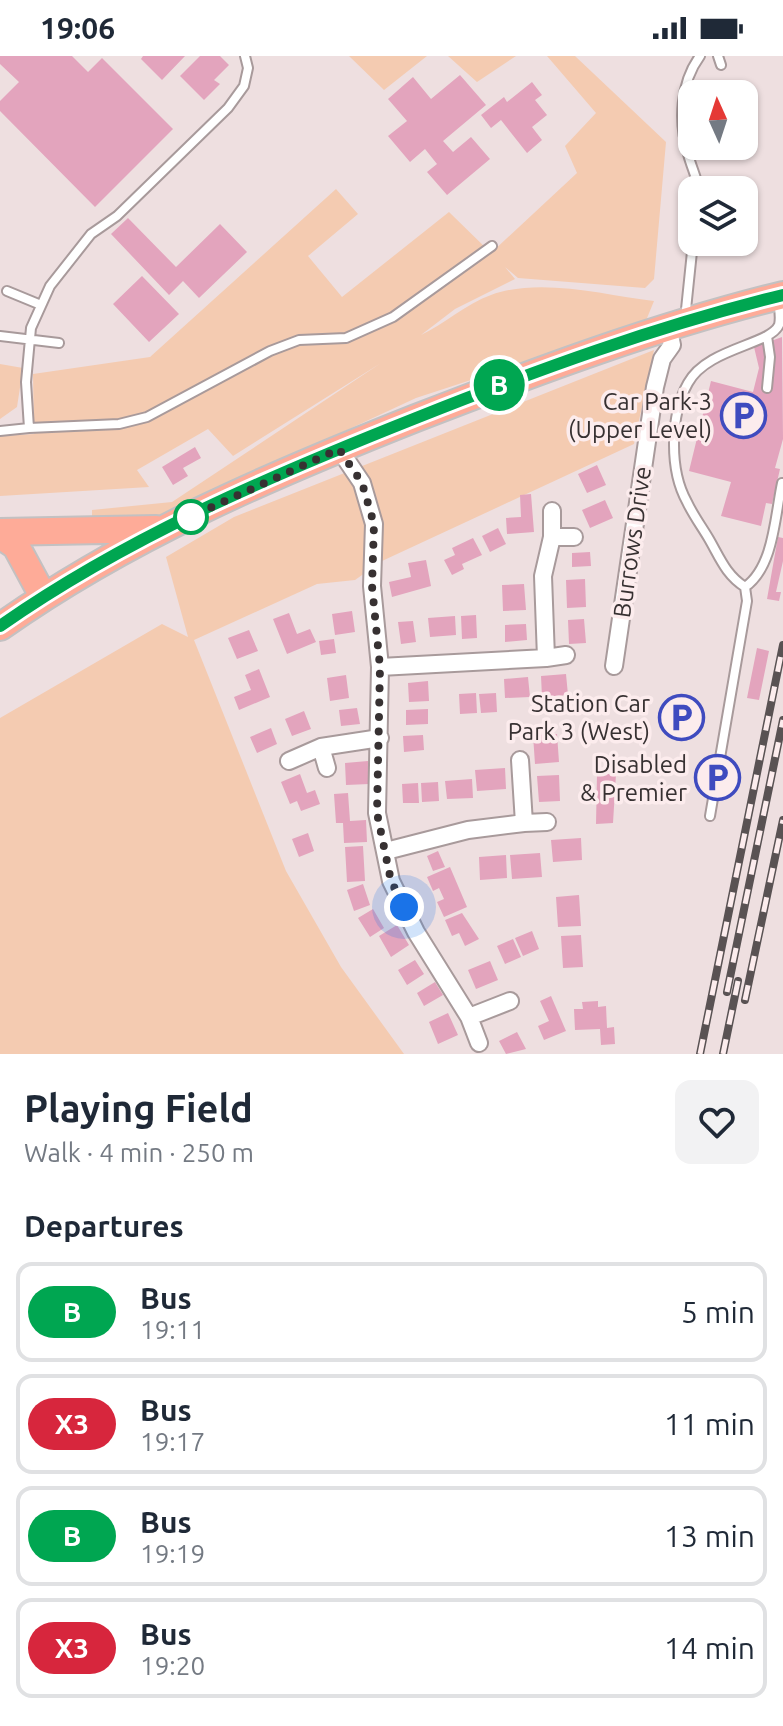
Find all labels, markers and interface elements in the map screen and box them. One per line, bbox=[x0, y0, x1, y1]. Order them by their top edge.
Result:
text: 19:06 bbox=[40, 11, 115, 45]
north arrow bbox=[678, 80, 758, 160]
map controls bbox=[678, 80, 758, 256]
button: layers bbox=[678, 176, 758, 256]
line badge: B bbox=[473, 359, 525, 411]
text: B bbox=[490, 369, 508, 400]
place label: Car Park-3 (Upper Level) bbox=[568, 388, 712, 443]
parking icon: Car Park-3 (Upper Level) bbox=[719, 391, 767, 439]
street label: Burrows Drive bbox=[608, 465, 656, 619]
unlabelled marker bbox=[174, 500, 208, 534]
place label: Station Car Park 3 (West) bbox=[508, 690, 650, 745]
parking icon: Station Car Park 3 (West) bbox=[657, 693, 705, 741]
place label: Disabled & Premier bbox=[580, 751, 687, 806]
parking icon: Disabled & Premier bbox=[694, 754, 742, 802]
your location bbox=[384, 887, 424, 927]
button: heart bbox=[675, 1080, 759, 1164]
text: Playing Field bbox=[24, 1087, 253, 1129]
text: Walk · 4 min · 250 m bbox=[24, 1138, 254, 1167]
text: Departures bbox=[24, 1209, 184, 1243]
text: Bus bbox=[140, 1281, 192, 1315]
text: 5 min bbox=[681, 1295, 755, 1329]
text: B bbox=[63, 1296, 81, 1327]
text: 19:11 bbox=[140, 1315, 205, 1344]
text: Bus bbox=[140, 1393, 192, 1427]
text: 11 min bbox=[664, 1407, 755, 1441]
text: X3 bbox=[55, 1408, 89, 1439]
text: 19:17 bbox=[140, 1427, 205, 1456]
text: Bus bbox=[140, 1505, 192, 1539]
text: 13 min bbox=[664, 1519, 755, 1553]
text: B bbox=[63, 1520, 81, 1551]
text: 19:19 bbox=[140, 1539, 205, 1568]
text: Bus bbox=[140, 1617, 192, 1651]
text: 14 min bbox=[664, 1631, 755, 1665]
text: X3 bbox=[55, 1632, 89, 1663]
text: 19:20 bbox=[140, 1651, 205, 1680]

